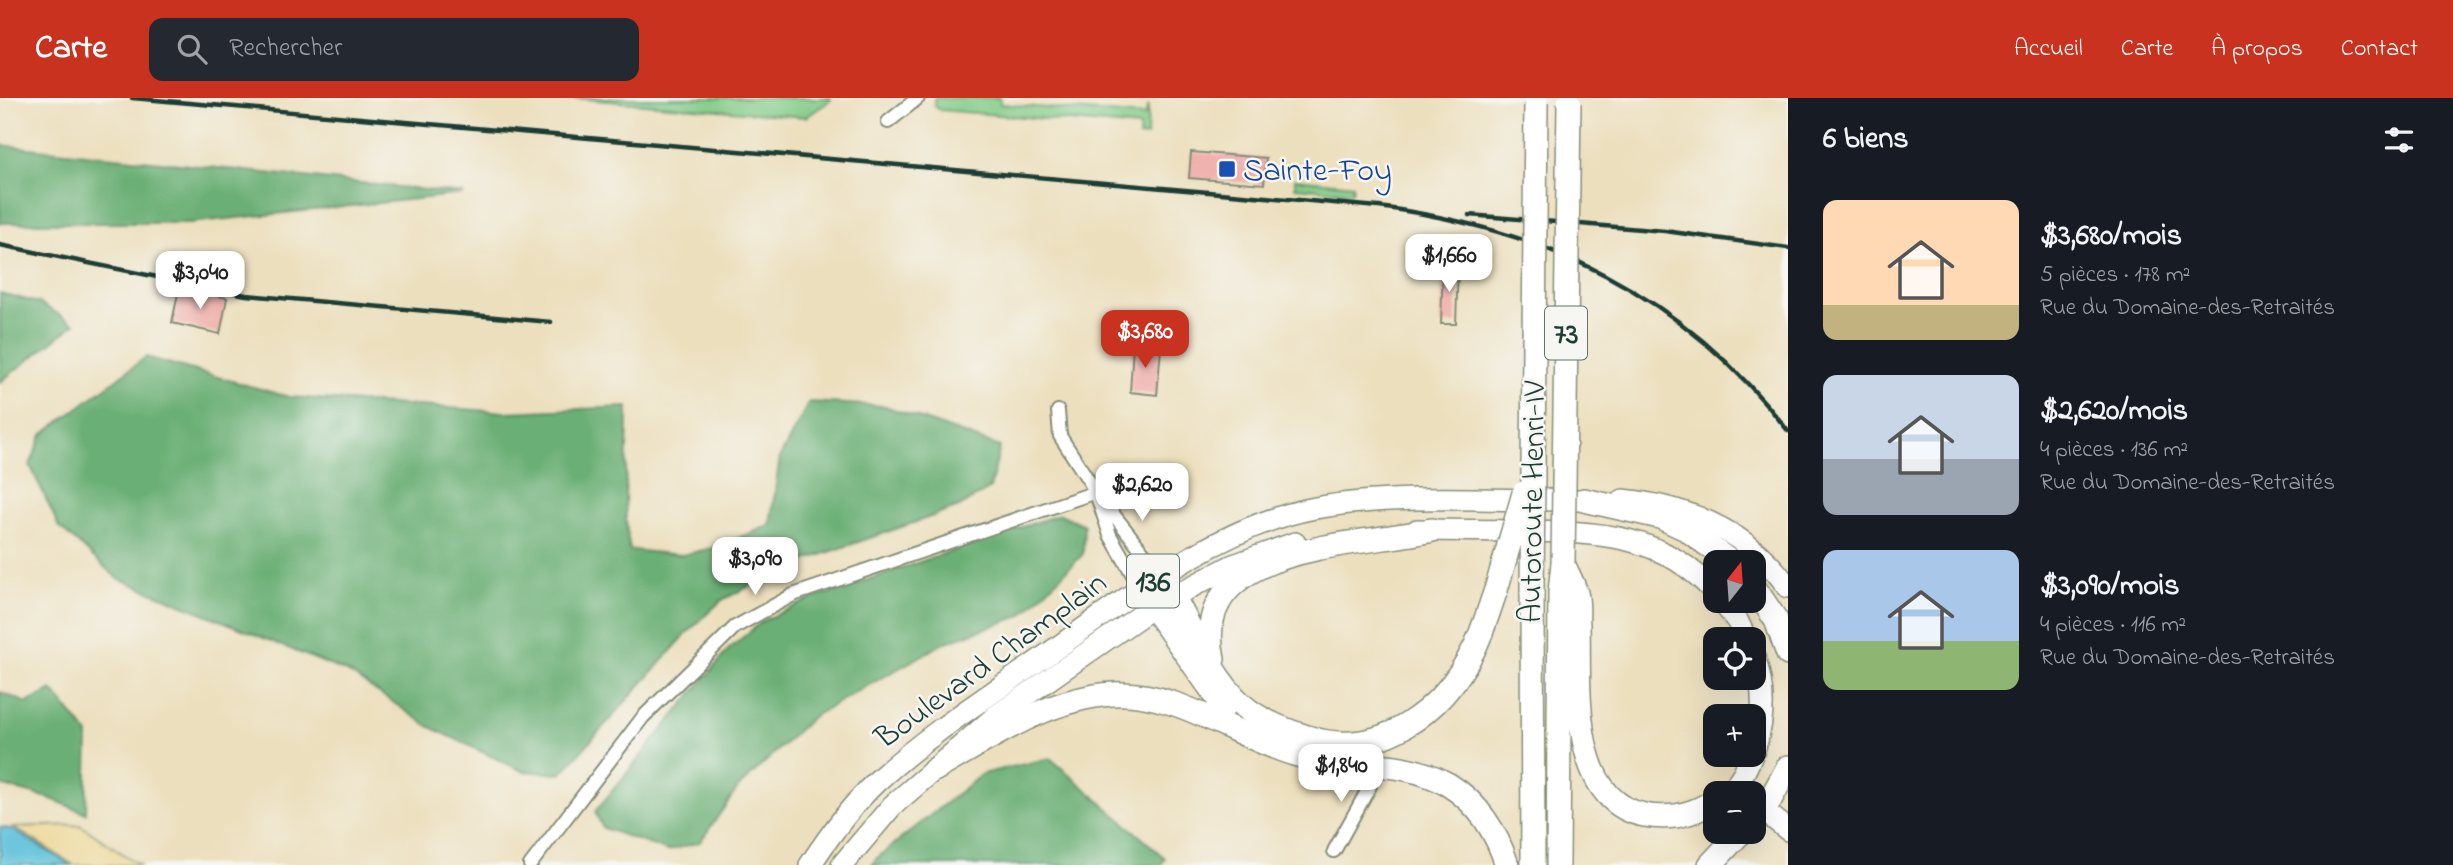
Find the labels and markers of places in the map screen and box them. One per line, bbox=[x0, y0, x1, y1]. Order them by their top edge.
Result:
place label: Sainte-Foy bbox=[1243, 149, 1392, 196]
marker: Sainte-Foy bbox=[1217, 159, 1237, 179]
pin: $1,660 bbox=[1392, 234, 1506, 294]
pin: $3,040 bbox=[143, 252, 257, 311]
pin: $3,680 bbox=[1088, 310, 1202, 370]
pin: $2,620 bbox=[1085, 464, 1199, 523]
pin: $3,090 bbox=[698, 538, 812, 597]
pin: $1,840 bbox=[1284, 744, 1398, 804]

